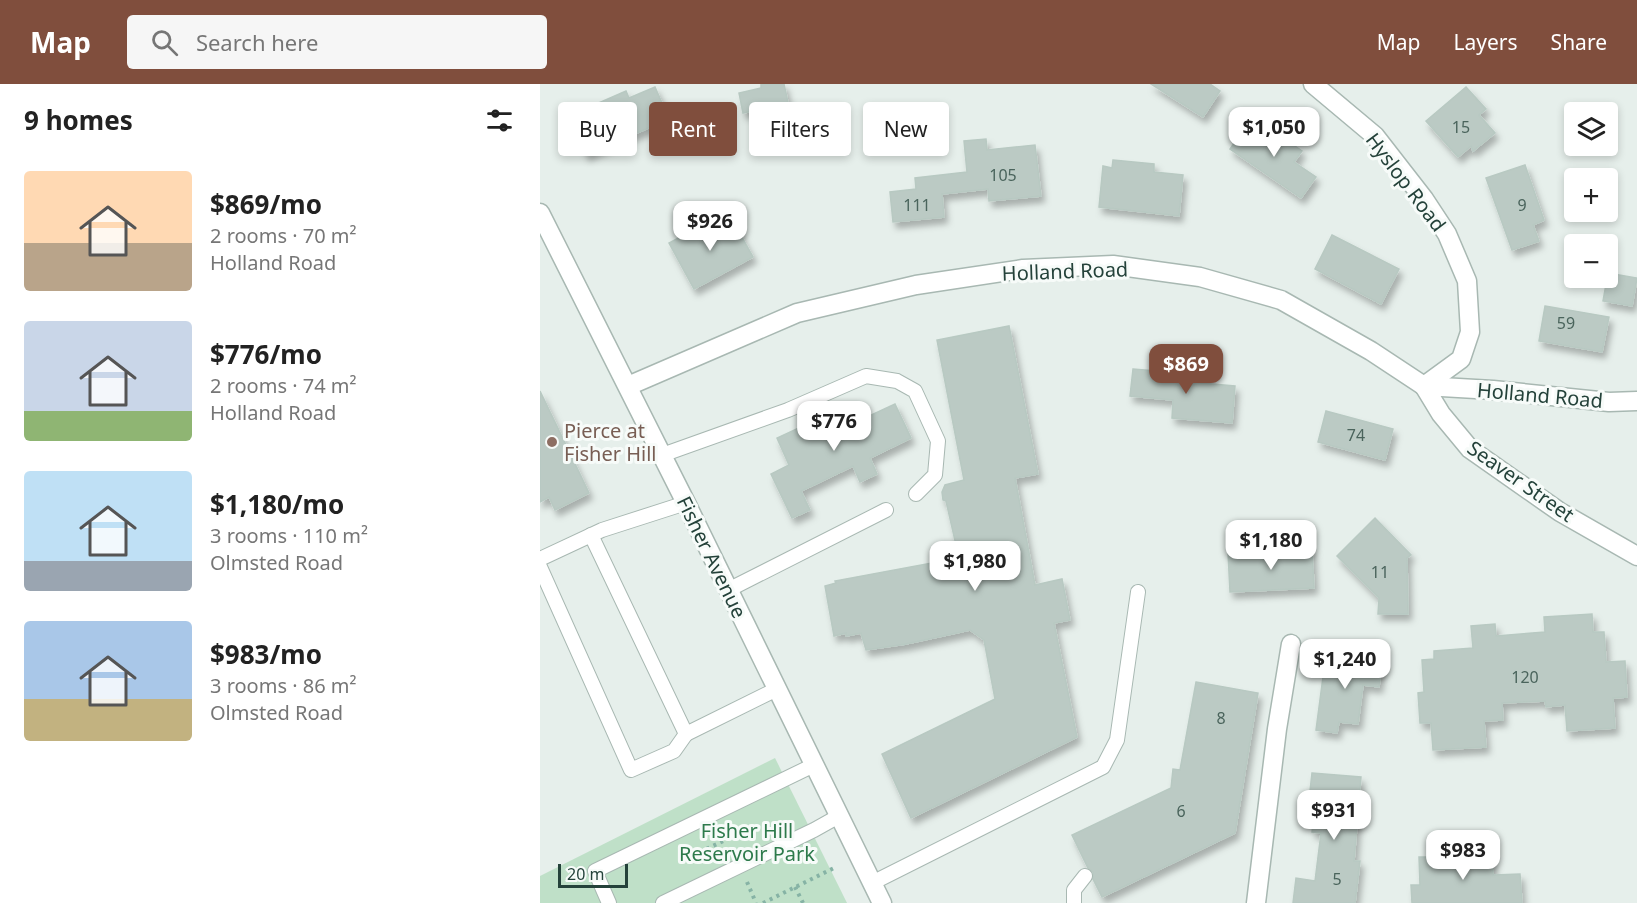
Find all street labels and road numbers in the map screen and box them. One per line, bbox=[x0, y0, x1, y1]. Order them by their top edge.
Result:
street label: Hyslop Road bbox=[1360, 127, 1452, 237]
street label: Holland Road bbox=[1001, 255, 1129, 287]
street label: Holland Road bbox=[1476, 376, 1604, 414]
street label: Seaver Street bbox=[1462, 434, 1580, 528]
street label: Fisher Avenue bbox=[671, 492, 753, 622]

